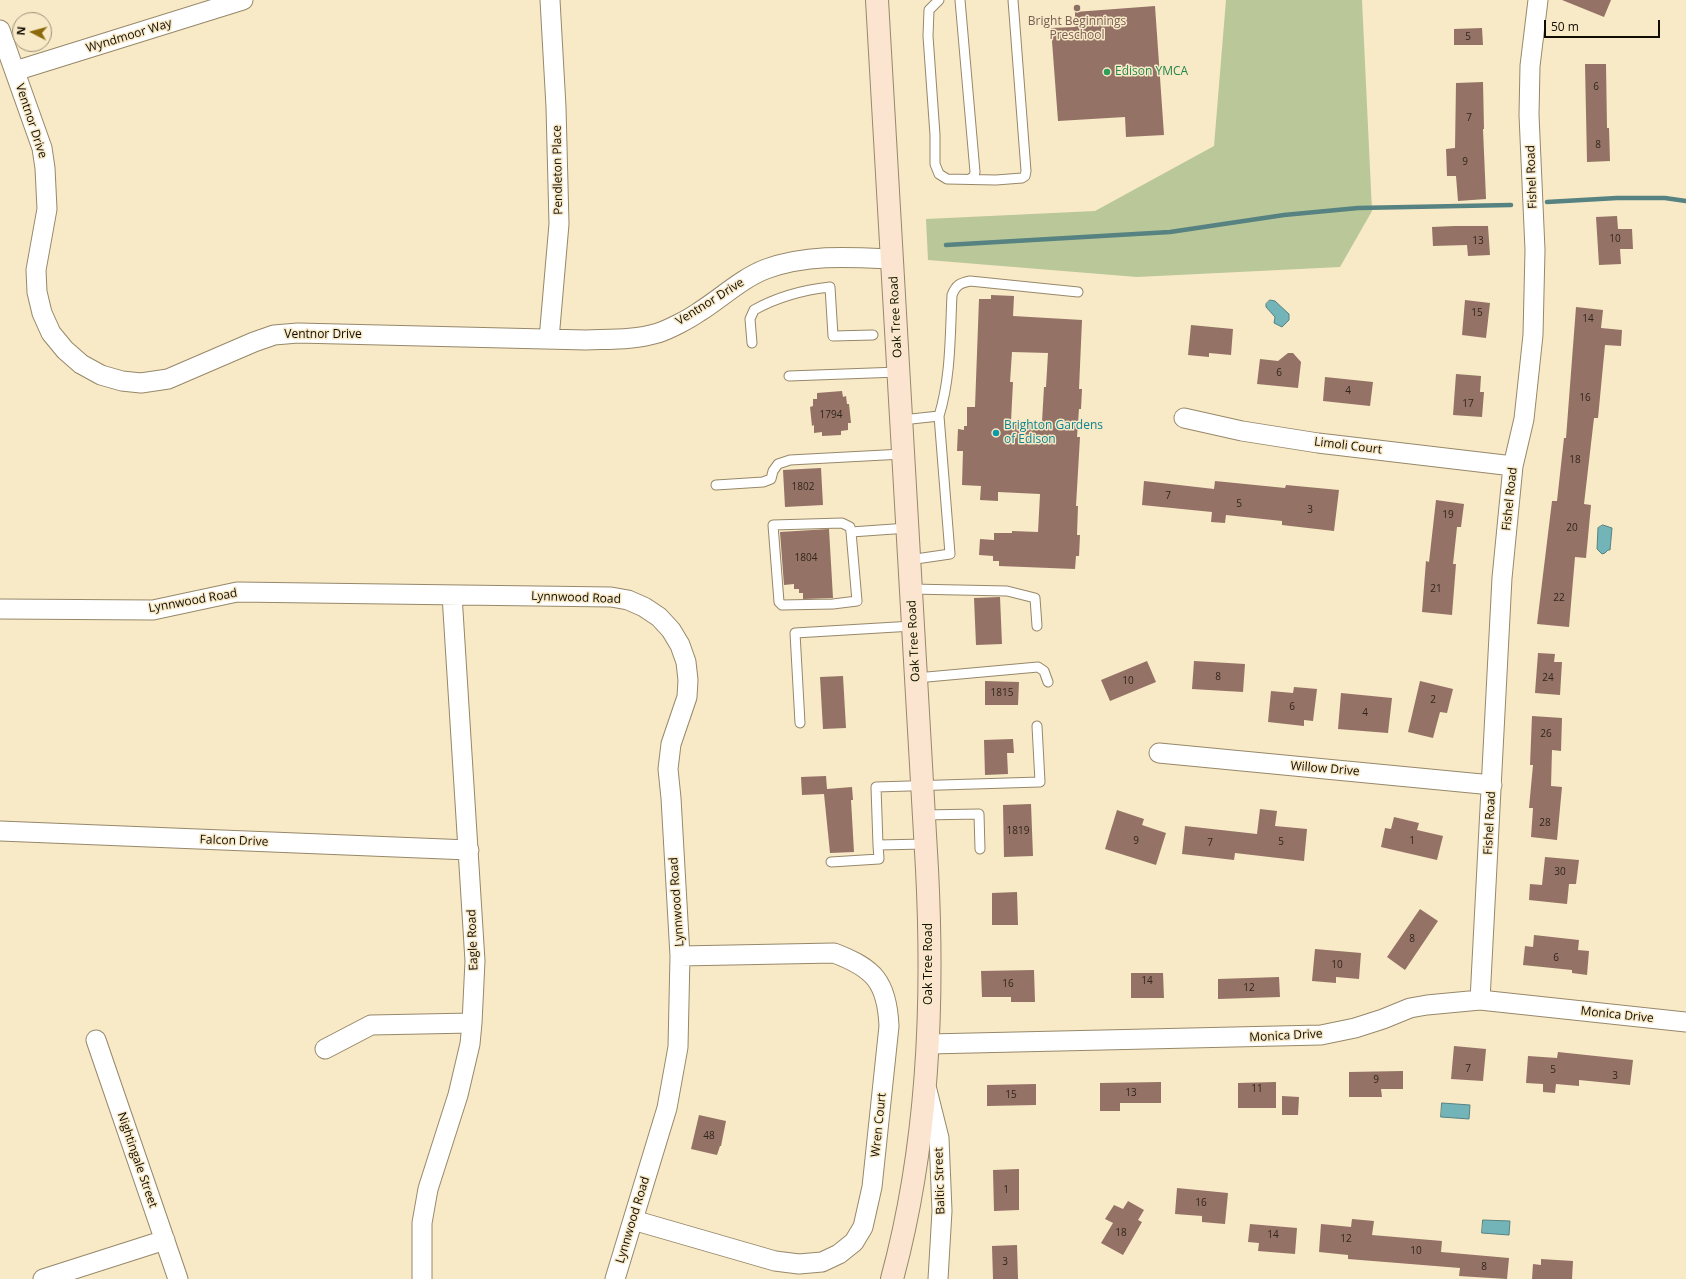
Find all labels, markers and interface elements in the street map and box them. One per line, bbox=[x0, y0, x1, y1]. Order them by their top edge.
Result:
marker: Bright Beginnings Preschool bbox=[1072, 3, 1082, 13]
north arrow bbox=[12, 12, 52, 52]
scale bar bbox=[1546, 12, 1662, 38]
place label: Bright Beginnings Preschool bbox=[1028, 15, 1126, 43]
street label: Wyndmoor Way bbox=[84, 16, 174, 56]
text: 50 m bbox=[1551, 18, 1579, 35]
text: N bbox=[13, 26, 28, 36]
house number: 5 bbox=[1465, 31, 1471, 43]
place label: Edison YMCA bbox=[1115, 65, 1188, 79]
marker: Edison YMCA bbox=[1102, 67, 1112, 77]
house number: 6 bbox=[1593, 81, 1599, 93]
street label: Ventnor Drive bbox=[12, 82, 50, 160]
house number: 7 bbox=[1466, 112, 1472, 124]
street label: Pendleton Place bbox=[550, 125, 566, 215]
house number: 8 bbox=[1595, 139, 1601, 151]
street label: Fishel Road bbox=[1524, 145, 1540, 209]
house number: 9 bbox=[1462, 156, 1468, 168]
house number: 10 bbox=[1609, 233, 1621, 245]
house number: 13 bbox=[1472, 235, 1484, 247]
street label: Ventnor Drive bbox=[673, 275, 747, 329]
street label: Oak Tree Road bbox=[887, 276, 905, 358]
house number: 15 bbox=[1471, 307, 1483, 319]
house number: 14 bbox=[1582, 313, 1594, 325]
street label: Ventnor Drive bbox=[284, 328, 362, 342]
house number: 6 bbox=[1276, 367, 1282, 379]
house number: 4 bbox=[1345, 385, 1351, 397]
house number: 16 bbox=[1579, 392, 1591, 404]
house number: 17 bbox=[1462, 398, 1474, 410]
house number: 1794 bbox=[820, 409, 842, 421]
place label: Brighton Gardens of Edison bbox=[1004, 419, 1103, 447]
marker: Brighton Gardens of Edison bbox=[991, 428, 1001, 438]
street label: Limoli Court bbox=[1313, 435, 1383, 457]
house number: 18 bbox=[1569, 454, 1581, 466]
street label: Fishel Road bbox=[1500, 467, 1520, 531]
house number: 1802 bbox=[792, 481, 814, 493]
house number: 7 bbox=[1165, 490, 1171, 502]
house number: 5 bbox=[1236, 498, 1242, 510]
house number: 3 bbox=[1307, 504, 1313, 516]
house number: 19 bbox=[1442, 509, 1454, 521]
house number: 20 bbox=[1566, 522, 1578, 534]
house number: 1804 bbox=[795, 552, 817, 564]
house number: 21 bbox=[1430, 583, 1442, 595]
street label: Lynnwood Road bbox=[148, 586, 238, 616]
street label: Lynnwood Road bbox=[531, 589, 621, 607]
house number: 22 bbox=[1553, 592, 1565, 604]
street label: Oak Tree Road bbox=[905, 600, 923, 682]
house number: 8 bbox=[1215, 671, 1221, 683]
house number: 24 bbox=[1542, 672, 1554, 684]
house number: 10 bbox=[1122, 675, 1134, 687]
house number: 1815 bbox=[991, 687, 1013, 699]
house number: 2 bbox=[1430, 694, 1436, 706]
house number: 6 bbox=[1289, 701, 1295, 713]
house number: 4 bbox=[1362, 707, 1368, 719]
house number: 26 bbox=[1540, 728, 1552, 740]
street label: Willow Drive bbox=[1290, 759, 1360, 779]
street label: Fishel Road bbox=[1481, 791, 1499, 855]
house number: 28 bbox=[1539, 817, 1551, 829]
house number: 1819 bbox=[1007, 825, 1029, 837]
street label: Falcon Drive bbox=[199, 833, 269, 849]
house number: 9 bbox=[1133, 835, 1139, 847]
house number: 1 bbox=[1409, 835, 1415, 847]
house number: 5 bbox=[1278, 836, 1284, 848]
house number: 7 bbox=[1207, 837, 1213, 849]
street label: Lynnwood Road bbox=[667, 857, 687, 947]
house number: 30 bbox=[1554, 866, 1566, 878]
street label: Eagle Road bbox=[465, 909, 481, 971]
street label: Oak Tree Road bbox=[922, 923, 936, 1005]
house number: 8 bbox=[1409, 933, 1415, 945]
house number: 6 bbox=[1553, 952, 1559, 964]
house number: 10 bbox=[1331, 959, 1343, 971]
house number: 14 bbox=[1141, 975, 1153, 987]
house number: 16 bbox=[1002, 978, 1014, 990]
house number: 12 bbox=[1243, 982, 1255, 994]
street label: Monica Drive bbox=[1580, 1004, 1654, 1026]
street label: Monica Drive bbox=[1249, 1027, 1323, 1045]
house number: 7 bbox=[1465, 1063, 1471, 1075]
house number: 5 bbox=[1550, 1064, 1556, 1076]
house number: 3 bbox=[1612, 1070, 1618, 1082]
house number: 9 bbox=[1373, 1074, 1379, 1086]
house number: 11 bbox=[1251, 1083, 1263, 1095]
house number: 13 bbox=[1125, 1087, 1137, 1099]
house number: 15 bbox=[1005, 1089, 1017, 1101]
street label: Wren Court bbox=[868, 1092, 890, 1158]
street label: Nightingale Street bbox=[114, 1110, 160, 1210]
house number: 48 bbox=[703, 1130, 715, 1142]
street label: Baltic Street bbox=[932, 1147, 948, 1215]
street label: Lynnwood Road bbox=[613, 1175, 653, 1265]
house number: 1 bbox=[1003, 1184, 1009, 1196]
house number: 16 bbox=[1195, 1197, 1207, 1209]
house number: 18 bbox=[1115, 1227, 1127, 1239]
house number: 14 bbox=[1267, 1229, 1279, 1241]
house number: 12 bbox=[1340, 1233, 1352, 1245]
house number: 10 bbox=[1410, 1245, 1422, 1257]
house number: 3 bbox=[1002, 1256, 1008, 1268]
house number: 8 bbox=[1481, 1261, 1487, 1273]

